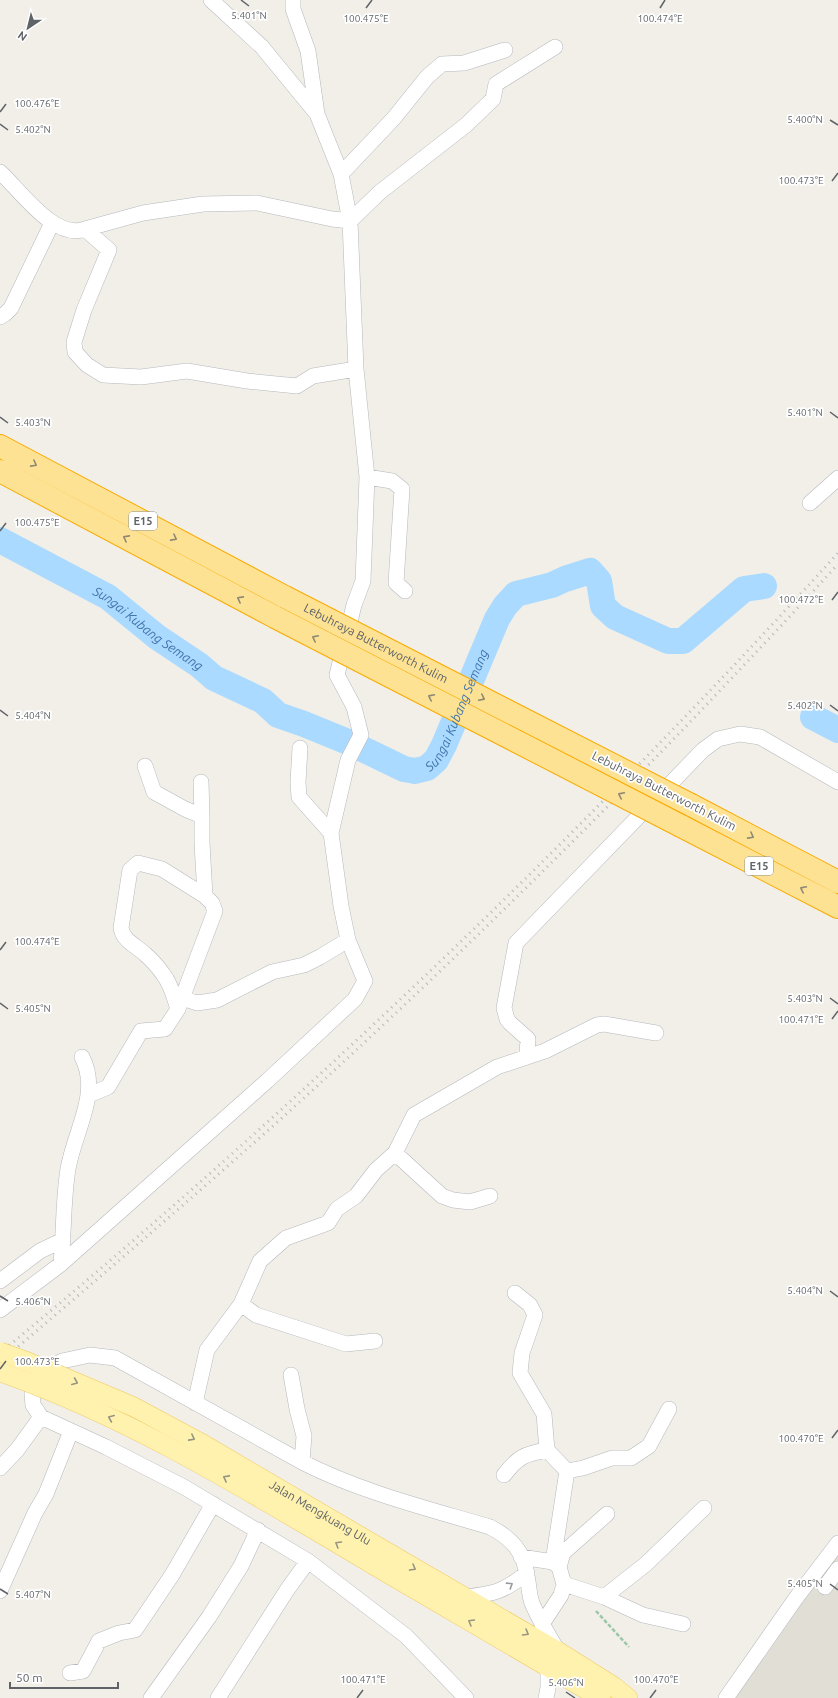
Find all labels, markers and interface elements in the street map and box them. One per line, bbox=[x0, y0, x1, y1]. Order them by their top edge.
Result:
north arrow bbox=[8, 8, 48, 48]
text: 5.401°N bbox=[231, 10, 267, 21]
text: 100.475°E bbox=[343, 13, 389, 24]
text: 100.474°E bbox=[637, 13, 683, 24]
text: N bbox=[15, 29, 29, 43]
text: 100.476°E bbox=[14, 98, 60, 109]
text: 5.400°N bbox=[787, 114, 823, 125]
text: 5.402°N bbox=[15, 124, 51, 135]
text: 100.473°E bbox=[778, 175, 824, 186]
text: 5.401°N bbox=[787, 407, 823, 418]
text: 5.403°N bbox=[15, 417, 51, 428]
one-way arrow bbox=[30, 459, 38, 467]
road number: E15 bbox=[129, 512, 157, 530]
text: 100.475°E bbox=[14, 517, 60, 528]
one-way arrow bbox=[170, 533, 177, 541]
one-way arrow bbox=[122, 535, 130, 543]
water label: Sungai Kubang Semang bbox=[90, 583, 206, 673]
text: 100.472°E bbox=[778, 594, 824, 605]
one-way arrow bbox=[237, 596, 245, 604]
street label: Lebuhraya Butterworth Kulim bbox=[302, 601, 450, 685]
one-way arrow bbox=[312, 635, 319, 643]
water label: Sungai Kubang Semang bbox=[421, 647, 490, 774]
one-way arrow bbox=[478, 693, 485, 701]
one-way arrow bbox=[428, 695, 435, 702]
text: 5.402°N bbox=[787, 700, 823, 711]
text: 5.404°N bbox=[15, 710, 51, 721]
street label: Lebuhraya Butterworth Kulim bbox=[590, 748, 738, 833]
one-way arrow bbox=[618, 792, 626, 800]
one-way arrow bbox=[747, 832, 754, 839]
road number: E15 bbox=[745, 857, 773, 875]
one-way arrow bbox=[800, 887, 808, 894]
text: 100.474°E bbox=[14, 936, 60, 947]
text: 5.403°N bbox=[787, 993, 823, 1004]
text: 5.405°N bbox=[15, 1003, 51, 1014]
text: 100.471°E bbox=[778, 1014, 824, 1025]
text: 5.404°N bbox=[787, 1285, 823, 1296]
text: 5.406°N bbox=[15, 1296, 51, 1307]
text: 100.473°E bbox=[14, 1356, 60, 1367]
one-way arrow bbox=[71, 1377, 79, 1385]
one-way arrow bbox=[108, 1414, 115, 1422]
text: 100.470°E bbox=[778, 1433, 824, 1444]
one-way arrow bbox=[188, 1434, 195, 1441]
one-way arrow bbox=[223, 1476, 230, 1483]
street label: Jalan Mengkuang Ulu bbox=[267, 1478, 374, 1547]
one-way arrow bbox=[335, 1542, 342, 1549]
one-way arrow bbox=[409, 1563, 417, 1570]
text: 5.405°N bbox=[787, 1578, 823, 1589]
one-way arrow bbox=[506, 1583, 513, 1590]
text: 5.407°N bbox=[15, 1589, 51, 1600]
one-way arrow bbox=[468, 1620, 475, 1627]
one-way arrow bbox=[522, 1628, 529, 1635]
scale bar bbox=[10, 1664, 118, 1690]
text: 50 m bbox=[16, 1671, 43, 1684]
text: 100.471°E bbox=[340, 1674, 386, 1685]
text: 100.470°E bbox=[633, 1674, 679, 1685]
text: 5.406°N bbox=[548, 1677, 584, 1688]

